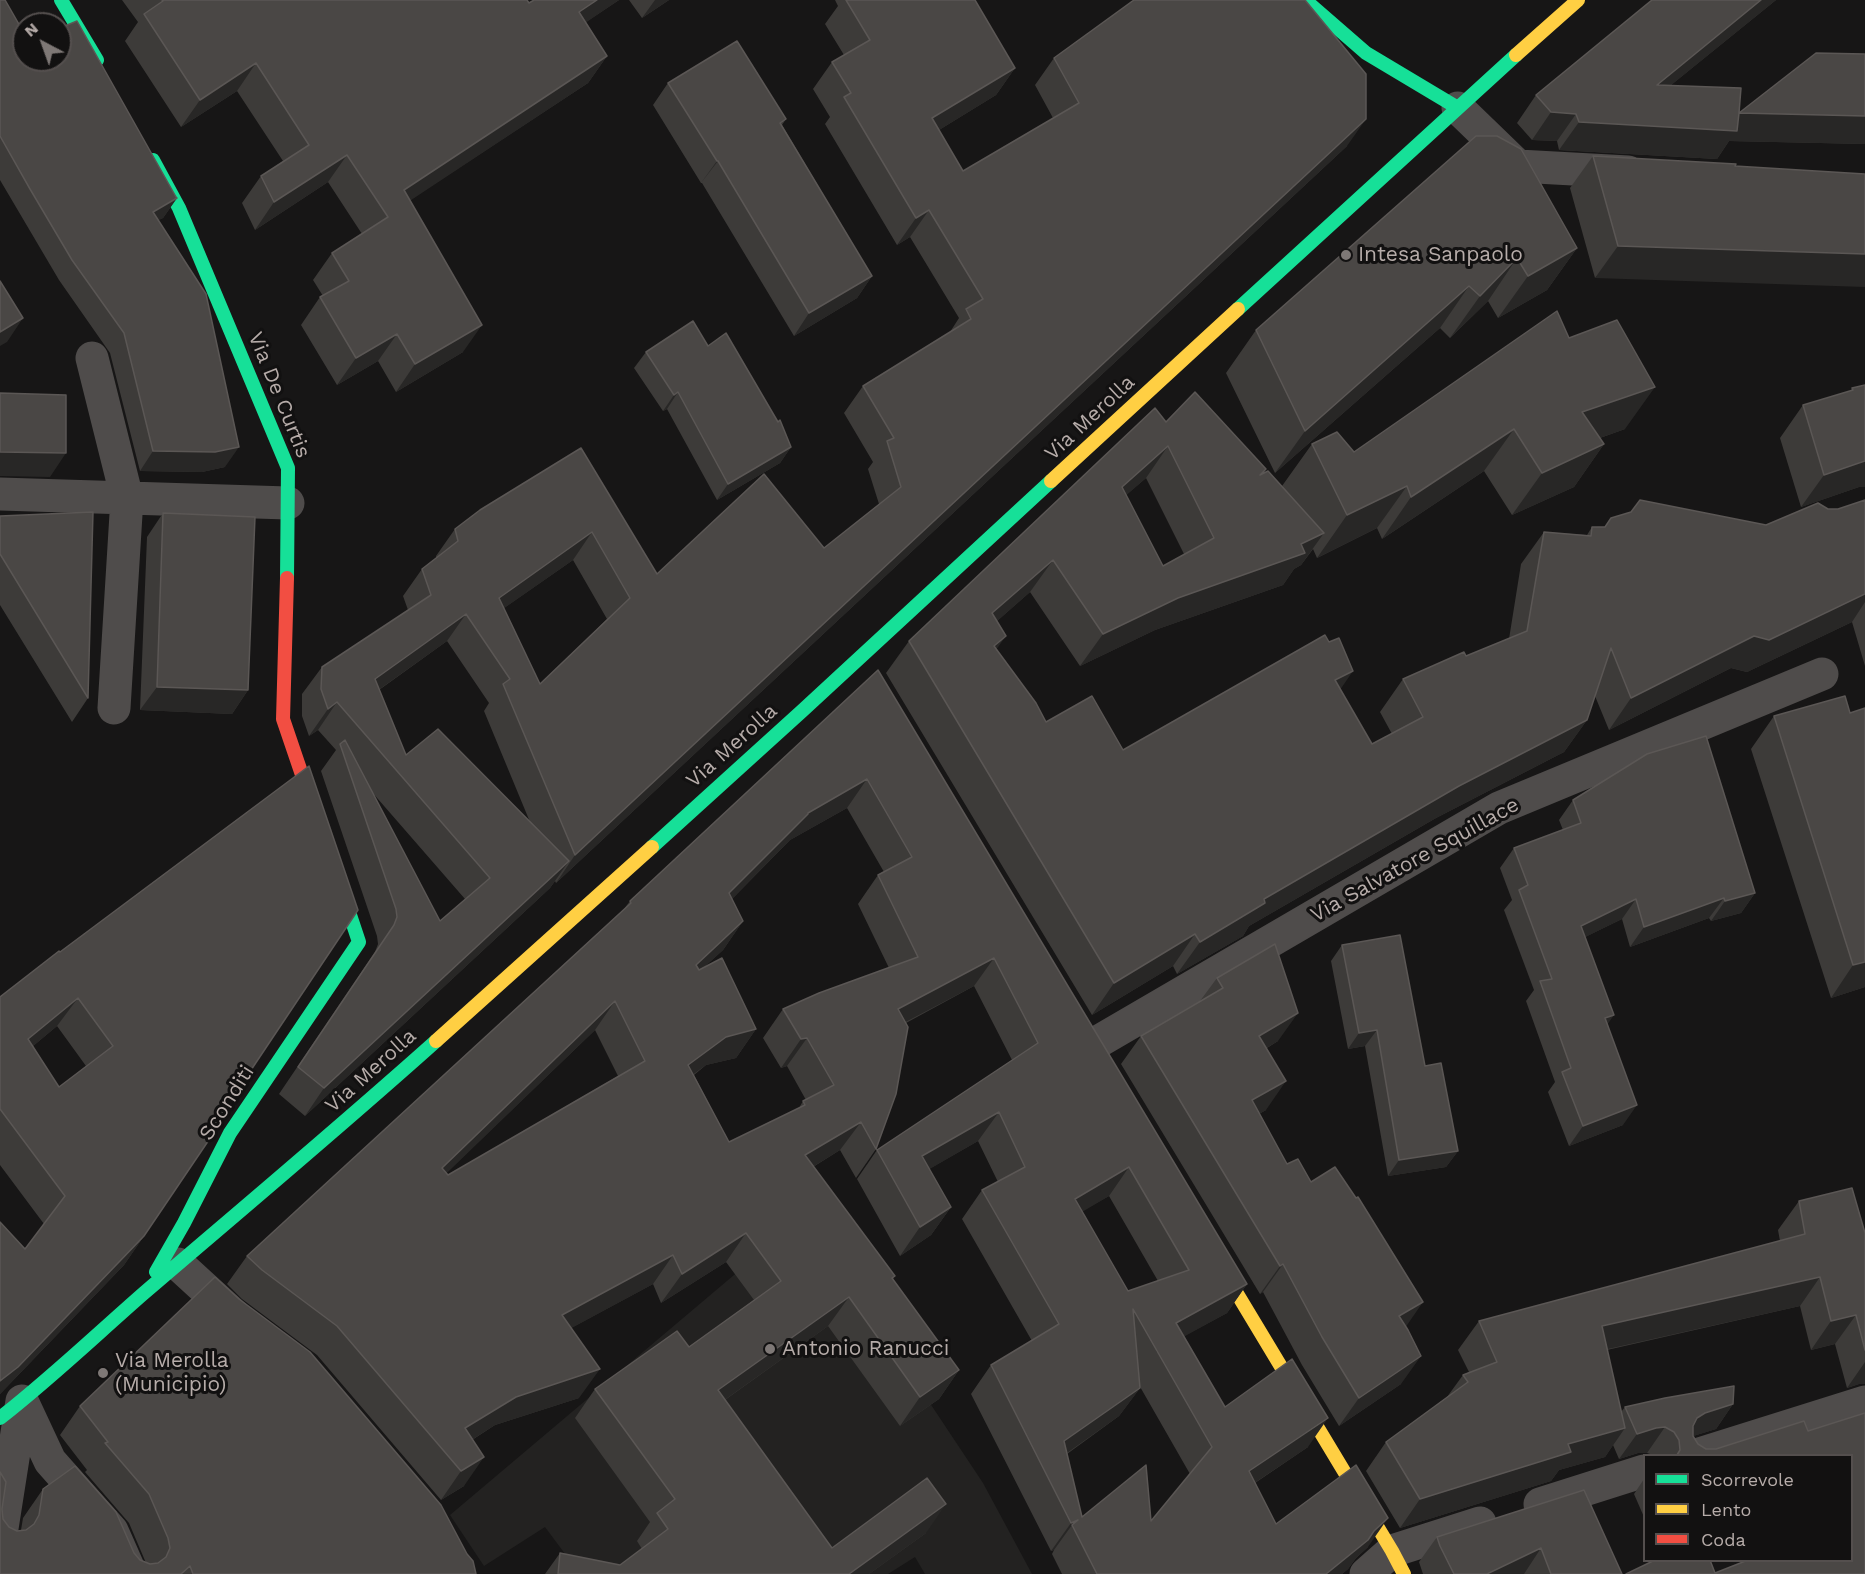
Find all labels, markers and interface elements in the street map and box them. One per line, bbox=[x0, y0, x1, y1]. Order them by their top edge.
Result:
north arrow bbox=[12, 12, 72, 72]
text: N bbox=[20, 18, 42, 41]
place label: Intesa Sanpaolo bbox=[1358, 242, 1523, 268]
marker: Intesa Sanpaolo bbox=[1339, 248, 1353, 262]
street label: Via De Curtis bbox=[242, 328, 316, 462]
street label: Via Merolla bbox=[1040, 370, 1140, 466]
street label: Via Merolla bbox=[681, 699, 783, 793]
street label: Via Salvatore Squillace bbox=[1306, 792, 1524, 928]
street label: Via Merolla bbox=[320, 1024, 422, 1118]
street label: Sconditi bbox=[194, 1061, 260, 1145]
place label: Antonio Ranucci bbox=[782, 1336, 949, 1362]
marker: Antonio Ranucci bbox=[763, 1342, 777, 1356]
place label: Via Merolla (Municipio) bbox=[115, 1348, 229, 1398]
marker: Via Merolla (Municipio) bbox=[96, 1366, 110, 1380]
legend bbox=[1643, 1454, 1853, 1562]
text: Scorrevole bbox=[1701, 1469, 1794, 1490]
text: Lento bbox=[1701, 1499, 1751, 1520]
text: Coda bbox=[1701, 1529, 1746, 1550]

